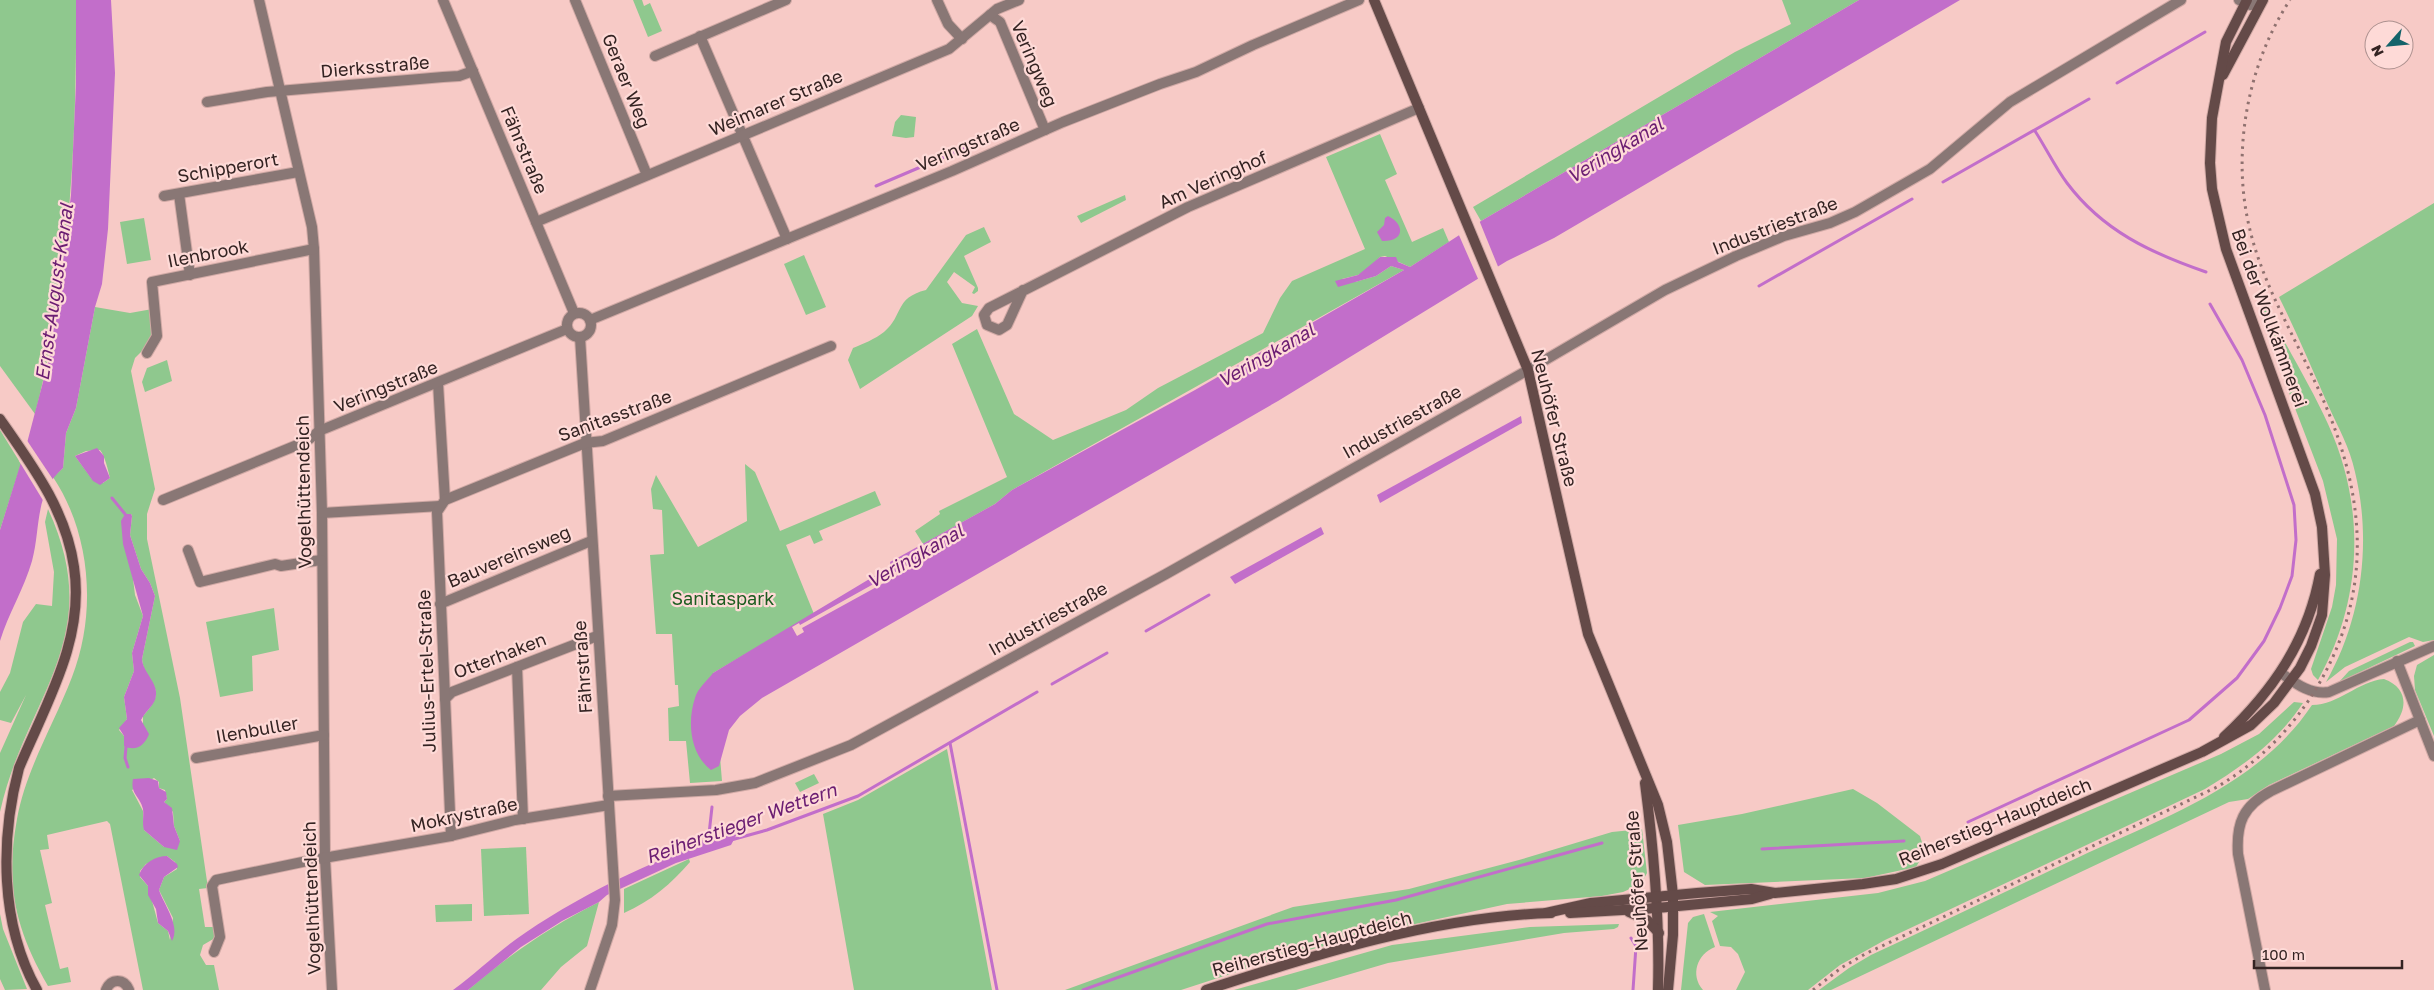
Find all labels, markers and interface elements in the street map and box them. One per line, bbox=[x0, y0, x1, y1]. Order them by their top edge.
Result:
street label: Veringweg bbox=[1007, 17, 1063, 110]
north arrow bbox=[2364, 20, 2414, 70]
street label: Geraer Weg bbox=[598, 30, 656, 131]
text: N bbox=[2367, 43, 2387, 60]
street label: Dierksstraße bbox=[320, 50, 430, 82]
street label: Weimarer Straße bbox=[706, 64, 846, 140]
street label: Fährstraße bbox=[497, 102, 553, 197]
water label: Veringkanal bbox=[1562, 111, 1668, 187]
street label: Veringstraße bbox=[913, 112, 1023, 176]
street label: Am Veringhof bbox=[1155, 145, 1271, 213]
street label: Schipperort bbox=[176, 147, 280, 187]
street label: Industriestraße bbox=[1709, 191, 1840, 259]
water label: Ernst-August-Kanal bbox=[30, 201, 77, 382]
street label: Bei der Wollkämmerei bbox=[2227, 225, 2312, 410]
street label: Ilenbrook bbox=[165, 234, 250, 272]
water label: Veringkanal bbox=[1213, 317, 1319, 392]
street label: Neuhöfer Straße bbox=[1527, 347, 1583, 489]
street label: Veringstraße bbox=[330, 355, 441, 417]
street label: Industriestraße bbox=[1338, 379, 1465, 463]
street label: Sanitasstraße bbox=[555, 384, 674, 446]
street label: Vogelhüttendeich bbox=[291, 415, 315, 569]
water label: Veringkanal bbox=[862, 518, 968, 593]
street label: Bauvereinsweg bbox=[444, 520, 574, 592]
street label: Industriestraße bbox=[984, 576, 1111, 660]
park label: Sanitaspark bbox=[672, 587, 774, 609]
street label: Julius-Ertel-Straße bbox=[412, 589, 440, 753]
street label: Fährstraße bbox=[568, 620, 596, 714]
street label: Otterhaken bbox=[450, 627, 549, 683]
street label: Ilenbuller bbox=[214, 711, 300, 747]
street label: Reiherstieg-Hauptdeich bbox=[1895, 772, 2094, 870]
water label: Reiherstieger Wettern bbox=[642, 777, 841, 868]
street label: Mokrystraße bbox=[408, 792, 519, 836]
street label: Neuhöfer Straße bbox=[1620, 810, 1652, 952]
street label: Vogelhüttendeich bbox=[297, 821, 325, 975]
street label: Reiherstieg-Hauptdeich bbox=[1209, 906, 1414, 980]
scale bar bbox=[2254, 938, 2402, 970]
text: 100 m bbox=[2262, 945, 2305, 963]

